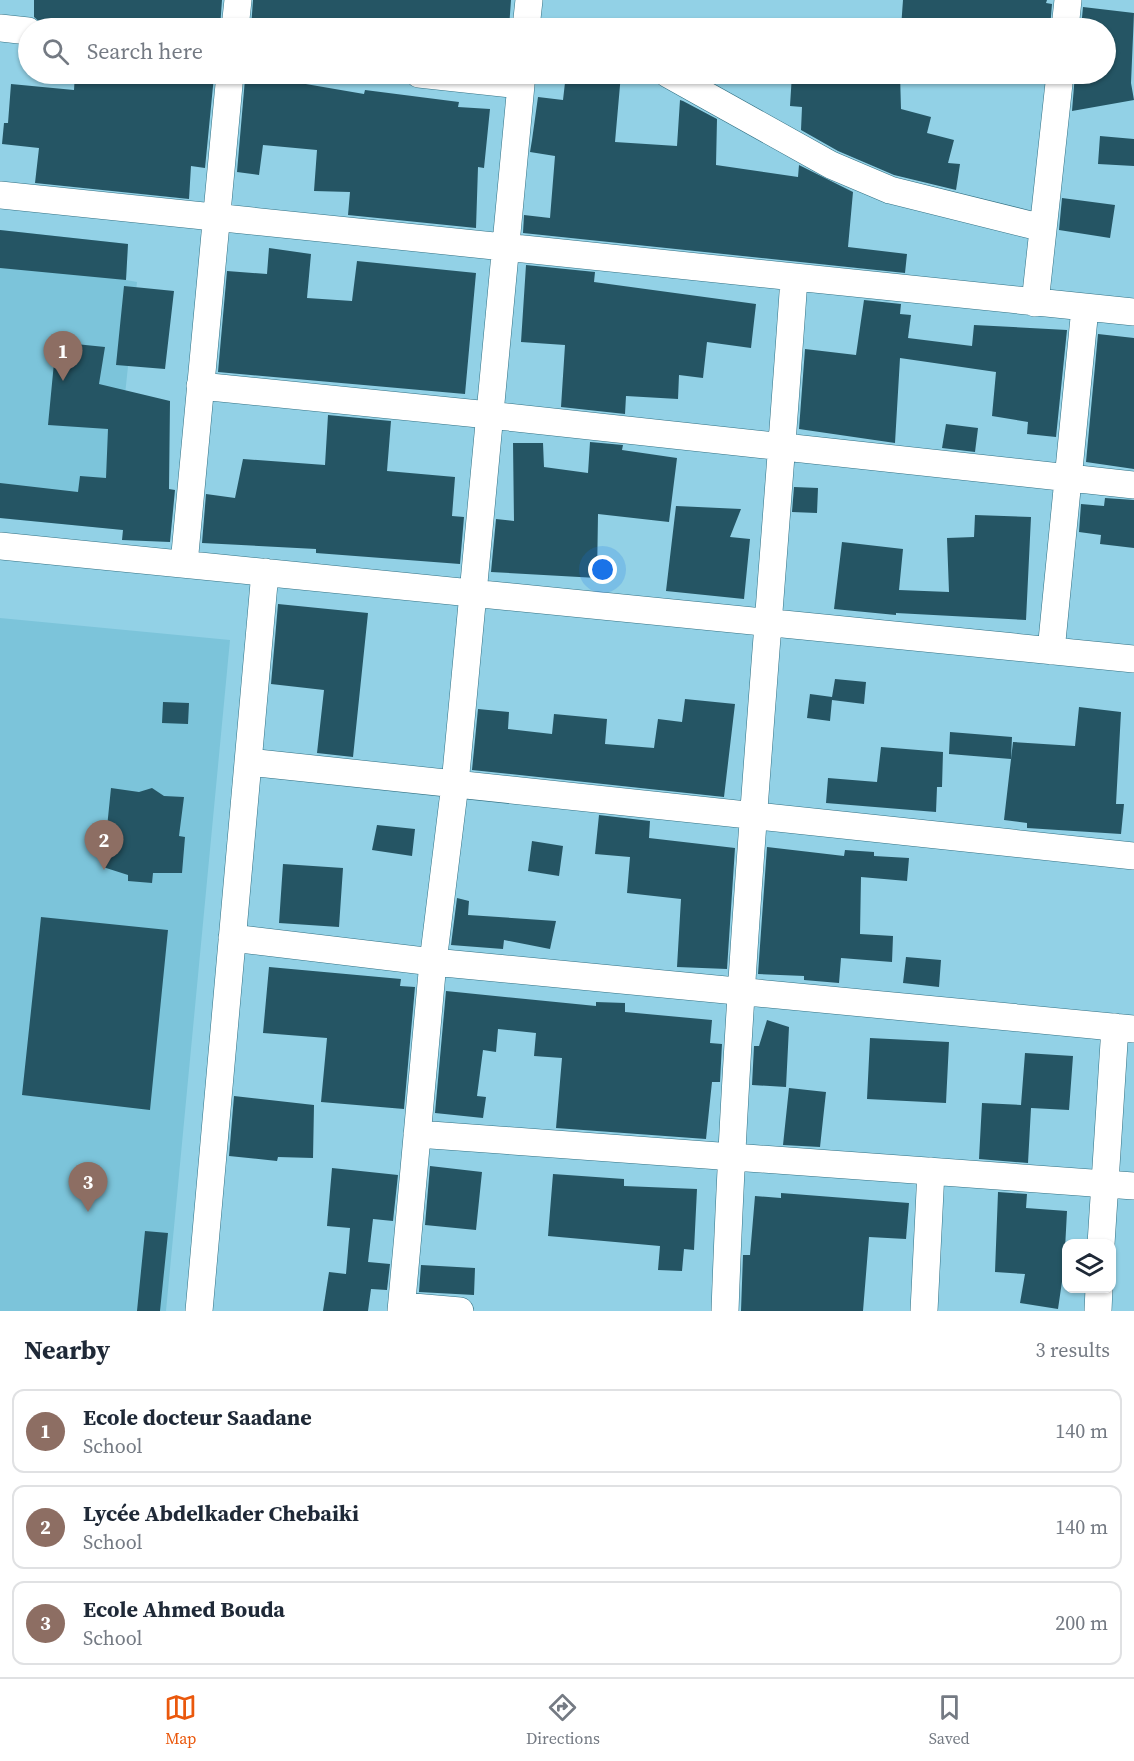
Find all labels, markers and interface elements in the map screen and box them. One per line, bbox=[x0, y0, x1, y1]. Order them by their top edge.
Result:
search box bbox=[18, 18, 1116, 84]
icon: search bbox=[39, 35, 72, 68]
text: Search here bbox=[87, 36, 203, 66]
pin: 1 bbox=[44, 332, 82, 381]
your location bbox=[588, 555, 617, 584]
pin: 2 bbox=[84, 820, 124, 870]
pin: 3 bbox=[68, 1162, 107, 1212]
map controls bbox=[1062, 1239, 1116, 1293]
button: layers bbox=[1062, 1239, 1116, 1293]
text: Nearby bbox=[24, 1332, 110, 1368]
text: 3 results bbox=[1035, 1336, 1110, 1364]
text: Ecole docteur Saadane bbox=[83, 1402, 312, 1432]
text: 1 bbox=[40, 1417, 51, 1445]
text: 140 m bbox=[1055, 1417, 1108, 1445]
text: School bbox=[83, 1432, 143, 1460]
text: Lycée Abdelkader Chebaiki bbox=[83, 1498, 359, 1528]
text: 2 bbox=[40, 1513, 51, 1541]
text: 140 m bbox=[1055, 1513, 1108, 1541]
text: School bbox=[83, 1528, 143, 1556]
text: Ecole Ahmed Bouda bbox=[83, 1594, 285, 1624]
text: 3 bbox=[40, 1609, 51, 1637]
text: 200 m bbox=[1055, 1609, 1108, 1637]
text: School bbox=[83, 1624, 143, 1652]
tab: Map bbox=[164, 1691, 197, 1749]
tab: Directions bbox=[526, 1691, 600, 1749]
tab: Saved bbox=[929, 1691, 970, 1749]

